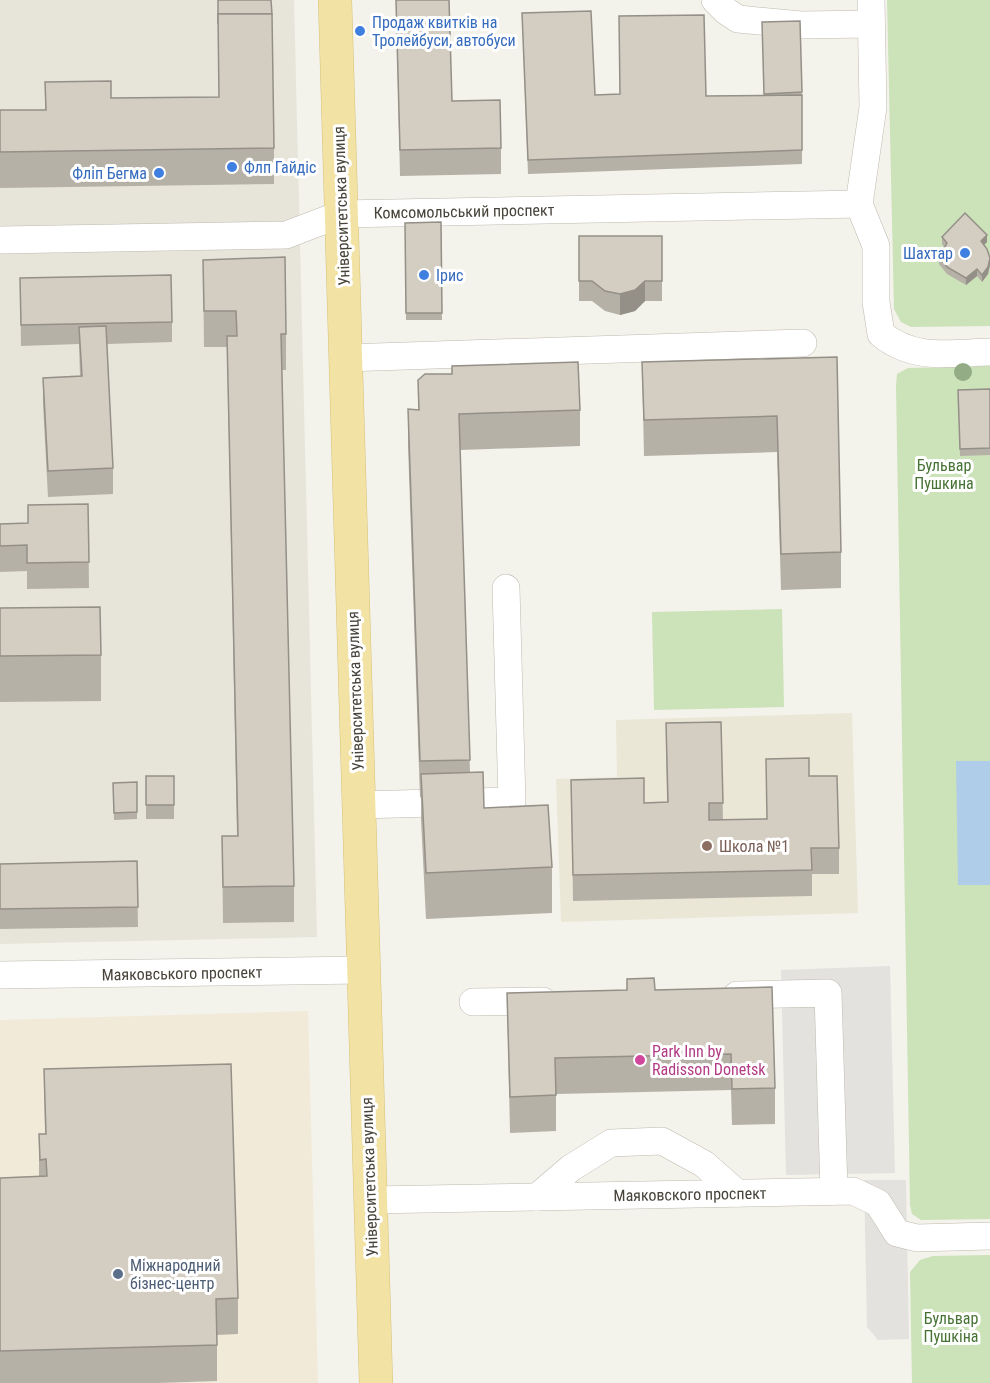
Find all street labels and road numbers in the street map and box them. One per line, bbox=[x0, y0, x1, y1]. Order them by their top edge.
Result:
street label: Університетська вулиця bbox=[329, 126, 354, 286]
street label: Комсомольський проспект bbox=[373, 200, 555, 223]
street label: Університетська вулиця bbox=[343, 611, 368, 771]
street label: Маяковського проспект bbox=[101, 963, 263, 984]
street label: Університетська вулиця bbox=[357, 1097, 382, 1257]
street label: Маяковского проспект bbox=[613, 1184, 767, 1205]

